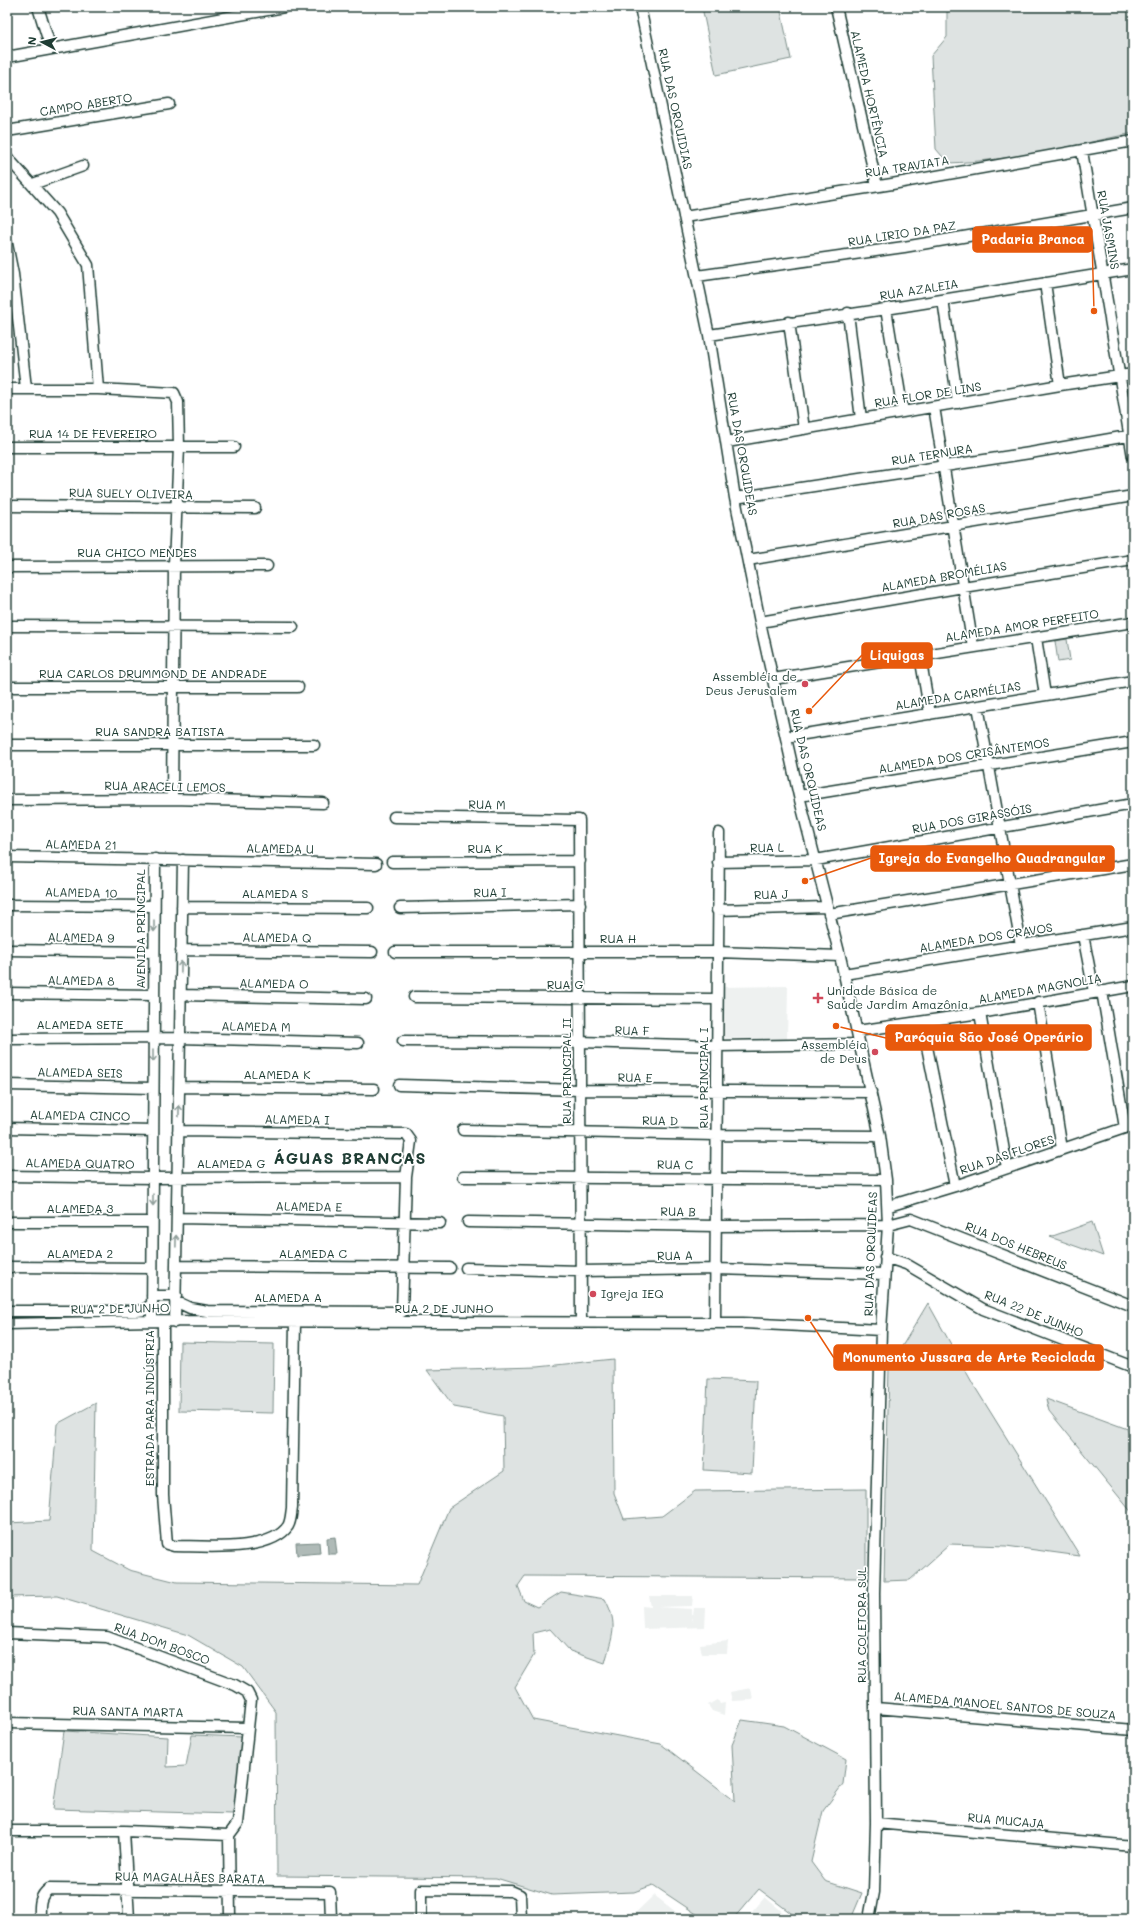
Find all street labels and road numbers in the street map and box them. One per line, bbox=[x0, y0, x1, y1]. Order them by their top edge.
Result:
street label: ALAMEDA HORTÊNCIA bbox=[848, 29, 892, 159]
street label: RUA DAS ORQUIDIAS bbox=[655, 47, 697, 171]
street label: CAMPO ABERTO bbox=[38, 89, 133, 119]
street label: RUA TRAVIATA bbox=[864, 151, 950, 181]
street label: RUA JASMINS bbox=[1094, 189, 1124, 271]
street label: RUA LIRIO DA PAZ bbox=[847, 217, 957, 249]
street label: RUA AZALEIA bbox=[878, 275, 959, 303]
street label: RUA FLOR DE LINS bbox=[873, 378, 983, 410]
street label: RUA DAS ORQUIDEAS bbox=[724, 391, 762, 517]
street label: RUA 14 DE FEVEREIRO bbox=[29, 425, 157, 441]
street label: RUA TERNURA bbox=[890, 440, 974, 468]
street label: RUA SUELY OLIVEIRA bbox=[69, 484, 193, 502]
street label: RUA DAS ROSAS bbox=[891, 499, 987, 531]
street label: RUA CHICO MENDES bbox=[77, 544, 197, 560]
street label: ALAMEDA BROMÉLIAS bbox=[880, 557, 1008, 595]
street label: ALAMEDA AMOR PERFEITO bbox=[944, 605, 1100, 645]
street label: RUA CARLOS DRUMMOND DE ANDRADE bbox=[39, 665, 267, 681]
street label: ALAMEDA CARMÉLIAS bbox=[894, 677, 1022, 713]
street label: RUA DAS ORQUIDEAS bbox=[787, 707, 831, 833]
street label: RUA SANDRA BATISTA bbox=[95, 723, 225, 739]
street label: ALAMEDA DOS CRISÂNTEMOS bbox=[877, 734, 1051, 776]
street label: RUA ARACELI LEMOS bbox=[104, 777, 226, 795]
street label: RUA M bbox=[468, 796, 506, 812]
street label: RUA DOS GIRASSÓIS bbox=[911, 800, 1033, 836]
street label: ALAMEDA 21 bbox=[45, 835, 117, 853]
street label: ALAMEDA U bbox=[246, 839, 314, 857]
street label: RUA L bbox=[750, 839, 785, 855]
street label: RUA K bbox=[467, 840, 503, 856]
street label: AVENIDA PRINCIPAL bbox=[132, 869, 148, 989]
street label: ALAMEDA 10 bbox=[45, 883, 118, 901]
street label: RUA I bbox=[473, 884, 507, 900]
street label: ALAMEDA S bbox=[242, 885, 308, 901]
street label: RUA J bbox=[753, 885, 789, 903]
street label: ALAMEDA DOS CRAVOS bbox=[918, 919, 1054, 955]
street label: ALAMEDA 9 bbox=[47, 928, 115, 946]
street label: ALAMEDA Q bbox=[242, 928, 312, 946]
street label: RUA H bbox=[600, 930, 636, 946]
street label: ALAMEDA MAGNOLIA bbox=[977, 969, 1103, 1007]
street label: ALAMEDA 8 bbox=[47, 971, 115, 989]
street label: ALAMEDA O bbox=[239, 974, 309, 992]
street label: RUA G bbox=[547, 976, 583, 992]
street label: ALAMEDA SETE bbox=[37, 1016, 124, 1032]
street label: ALAMEDA M bbox=[221, 1017, 291, 1035]
street label: RUA PRINCIPAL II bbox=[558, 1018, 574, 1124]
street label: RUA F bbox=[614, 1021, 650, 1039]
street label: RUA PRINCIPAL I bbox=[695, 1028, 711, 1128]
street label: ALAMEDA SEIS bbox=[37, 1063, 123, 1081]
street label: ALAMEDA K bbox=[243, 1066, 311, 1082]
street label: RUA E bbox=[618, 1069, 653, 1085]
street label: ALAMEDA CINCO bbox=[30, 1106, 130, 1124]
street label: ALAMEDA I bbox=[264, 1110, 330, 1128]
street label: RUA D bbox=[642, 1112, 678, 1128]
street label: RUA DAS FLORES bbox=[957, 1130, 1056, 1178]
street label: ALAMEDA QUATRO bbox=[25, 1154, 135, 1172]
street label: ALAMEDA G bbox=[197, 1155, 265, 1171]
street label: RUA C bbox=[657, 1156, 694, 1172]
street label: RUA DAS ORQUIDEAS bbox=[860, 1191, 880, 1317]
street label: ALAMEDA E bbox=[276, 1197, 343, 1215]
street label: ALAMEDA 3 bbox=[47, 1200, 113, 1216]
street label: RUA B bbox=[660, 1203, 696, 1219]
street label: RUA DOS HEBREUS bbox=[963, 1217, 1070, 1273]
street label: ALAMEDA 2 bbox=[47, 1245, 113, 1261]
street label: ALAMEDA C bbox=[279, 1245, 348, 1261]
street label: RUA A bbox=[657, 1247, 693, 1263]
street label: RUA 22 DE JUNHO bbox=[982, 1286, 1086, 1340]
street label: ALAMEDA A bbox=[254, 1289, 322, 1305]
street label: RUA 2 DE JUNHO bbox=[70, 1299, 170, 1317]
street label: RUA 2 DE JUNHO bbox=[395, 1300, 493, 1316]
street label: ESTRADA PARA INDÚSTRIA bbox=[141, 1330, 157, 1486]
street label: RUA COLETORA SUL bbox=[853, 1566, 869, 1683]
street label: RUA DOM BOSCO bbox=[112, 1618, 212, 1668]
street label: ALAMEDA MANOEL SANTOS DE SOUZA bbox=[893, 1687, 1117, 1723]
street label: RUA SANTA MARTA bbox=[72, 1702, 184, 1720]
street label: RUA MUCAJA bbox=[967, 1809, 1045, 1831]
street label: RUA MAGALHÃES BARATA bbox=[115, 1868, 265, 1886]

